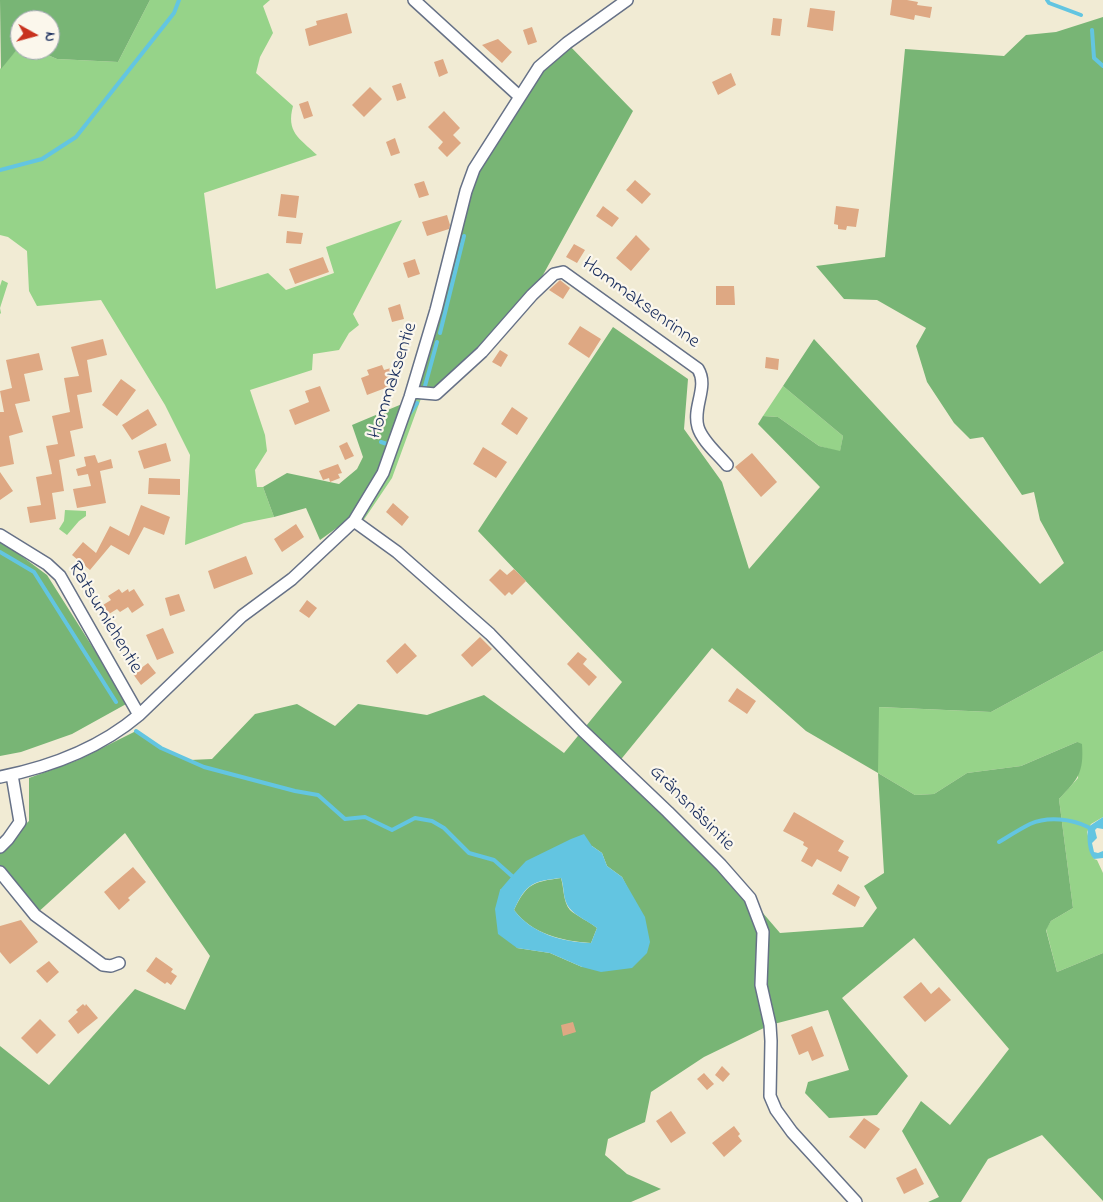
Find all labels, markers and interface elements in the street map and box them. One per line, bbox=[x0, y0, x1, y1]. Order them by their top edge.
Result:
north arrow bbox=[10, 10, 60, 60]
text: N bbox=[38, 31, 60, 43]
street label: Hommaksenrinne bbox=[576, 253, 704, 355]
street label: Hommaksentie bbox=[364, 320, 424, 442]
street label: Ratsumiehentie bbox=[61, 558, 147, 678]
street label: Gränsnäsintie bbox=[643, 761, 739, 857]

